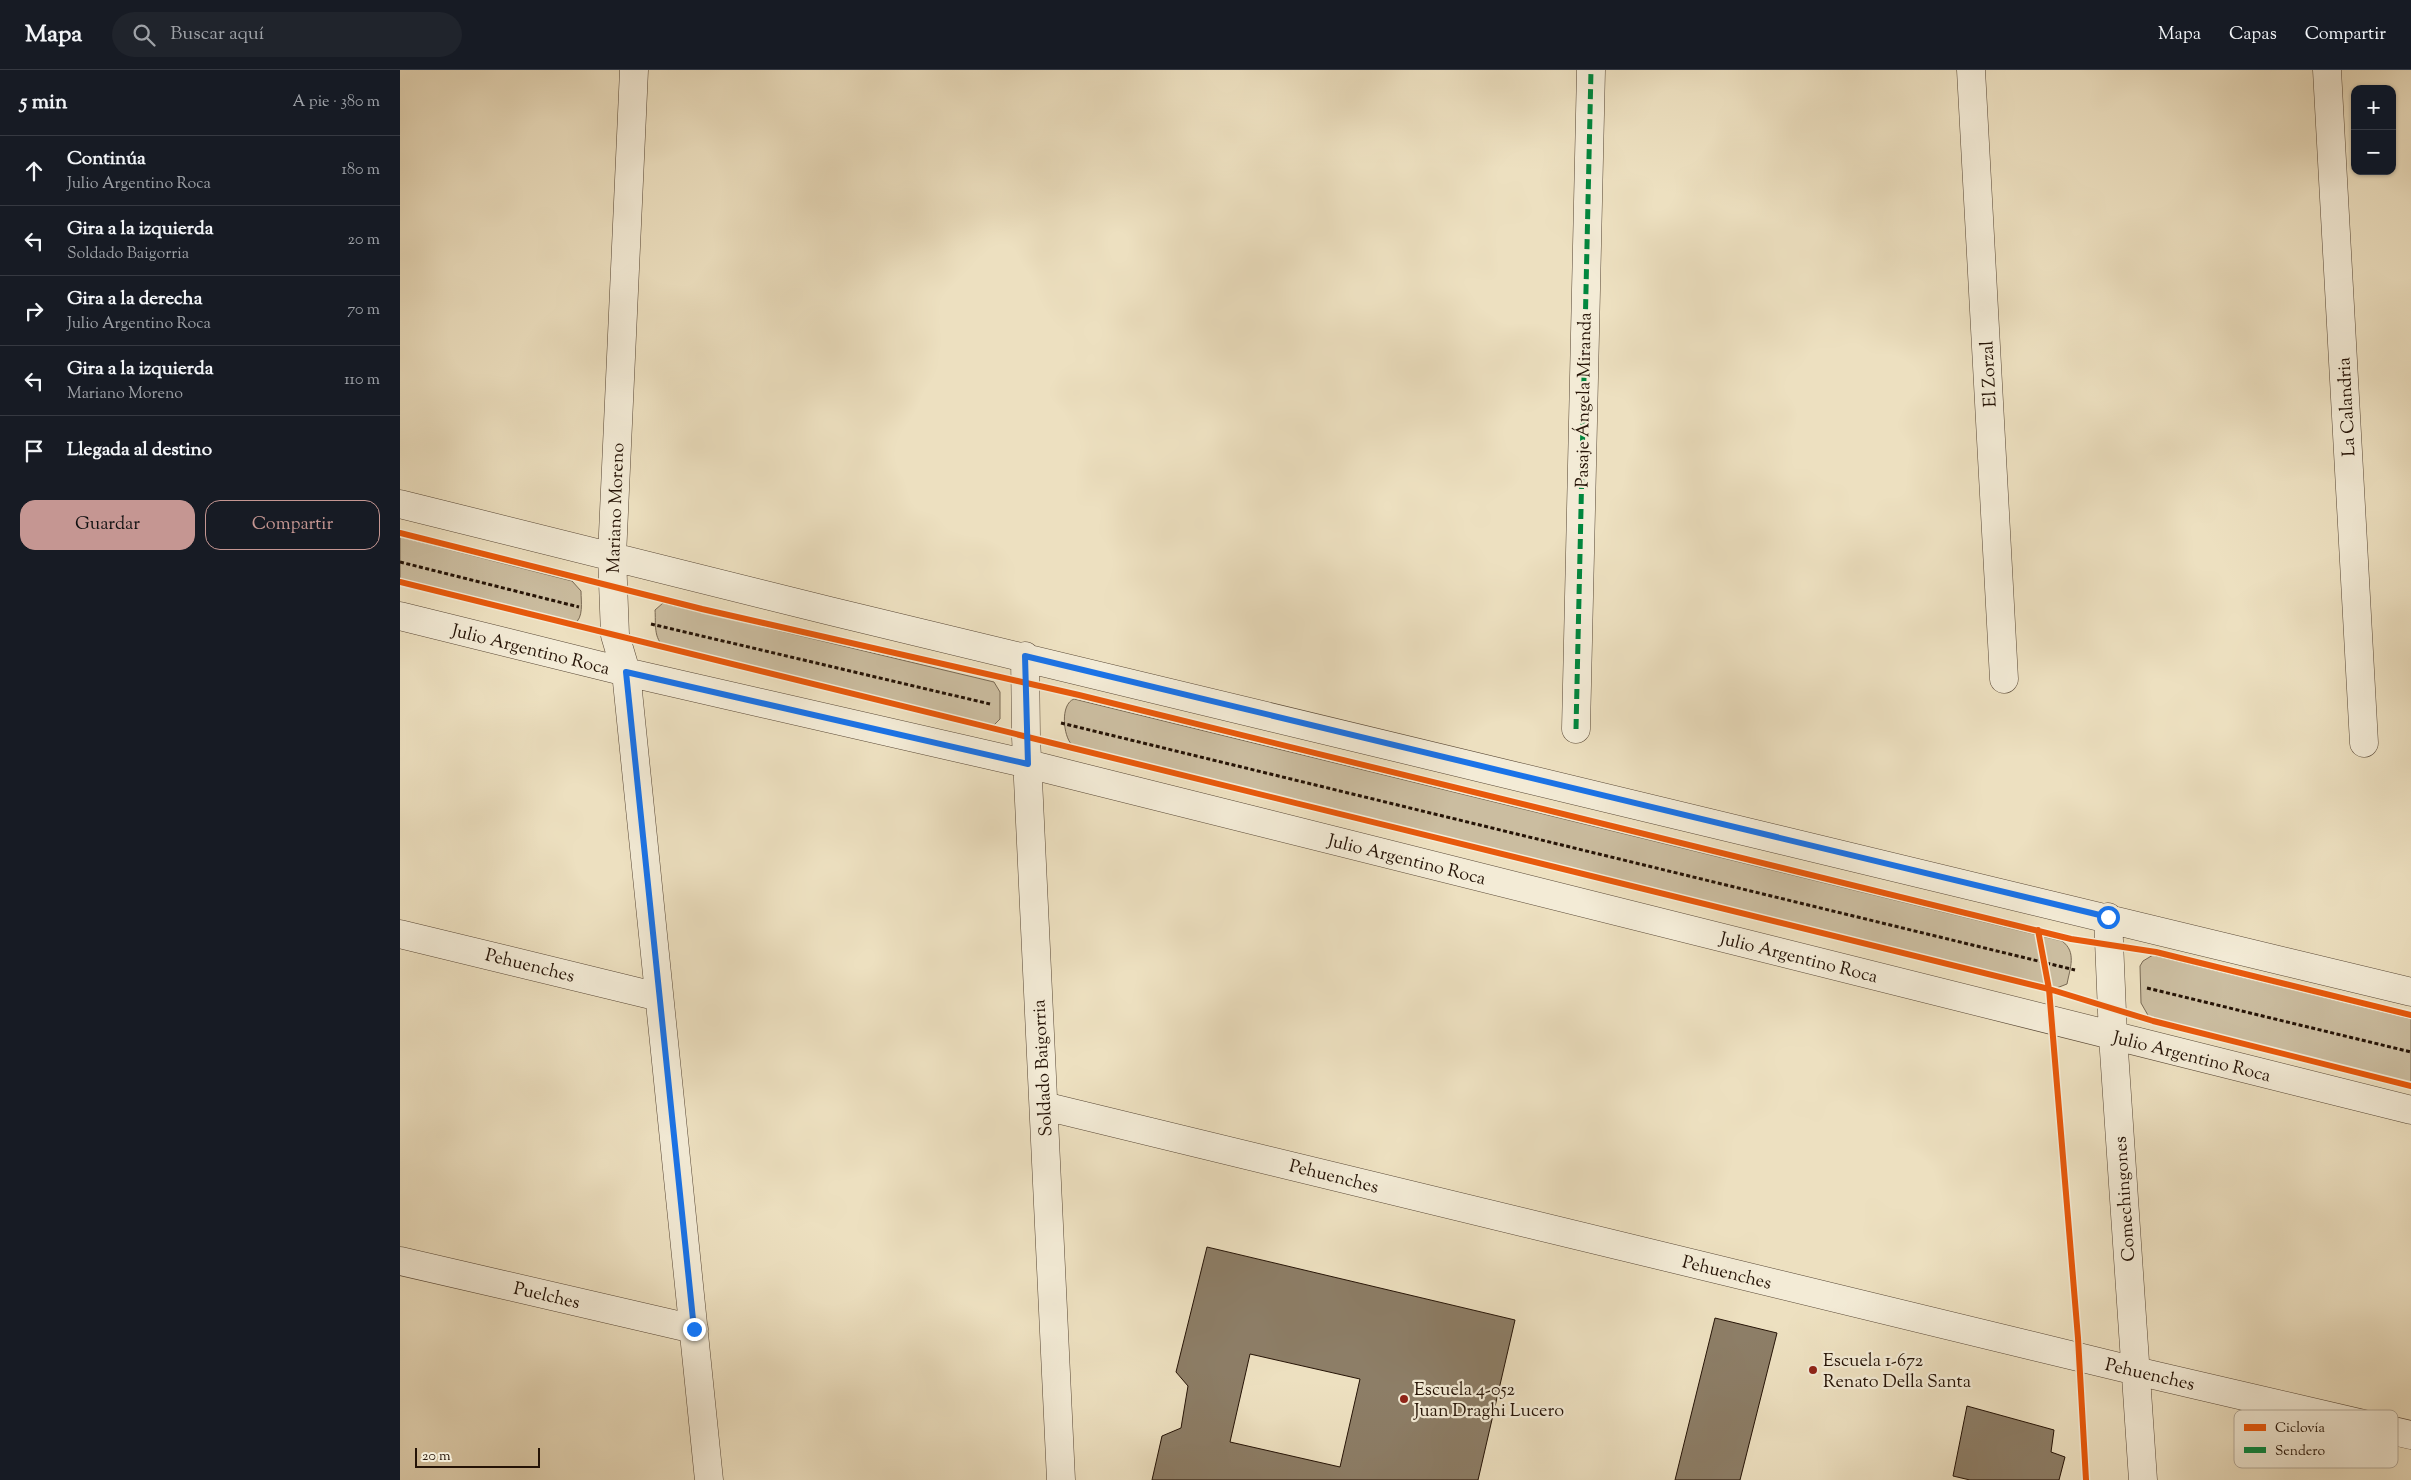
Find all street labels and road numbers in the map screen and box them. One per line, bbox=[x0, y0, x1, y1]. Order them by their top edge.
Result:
street label: Pasaje Ángela Miranda bbox=[1570, 312, 1600, 488]
street label: El Zorzal bbox=[1975, 340, 2005, 408]
street label: La Calandria bbox=[2332, 357, 2364, 457]
street label: Mariano Moreno bbox=[602, 442, 632, 574]
street label: Julio Argentino Roca bbox=[448, 618, 612, 683]
street label: Julio Argentino Roca bbox=[1324, 828, 1488, 893]
street label: Julio Argentino Roca bbox=[1716, 926, 1880, 991]
street label: Pehuenches bbox=[482, 943, 577, 991]
street label: Soldado Baigorria bbox=[1027, 999, 1061, 1137]
street label: Julio Argentino Roca bbox=[2109, 1025, 2273, 1090]
street label: Comechingones bbox=[2109, 1135, 2143, 1262]
street label: Pehuenches bbox=[1286, 1154, 1381, 1202]
street label: Pehuenches bbox=[1679, 1250, 1774, 1298]
street label: Puelches bbox=[511, 1277, 582, 1317]
street label: Pehuenches bbox=[2102, 1353, 2197, 1399]

